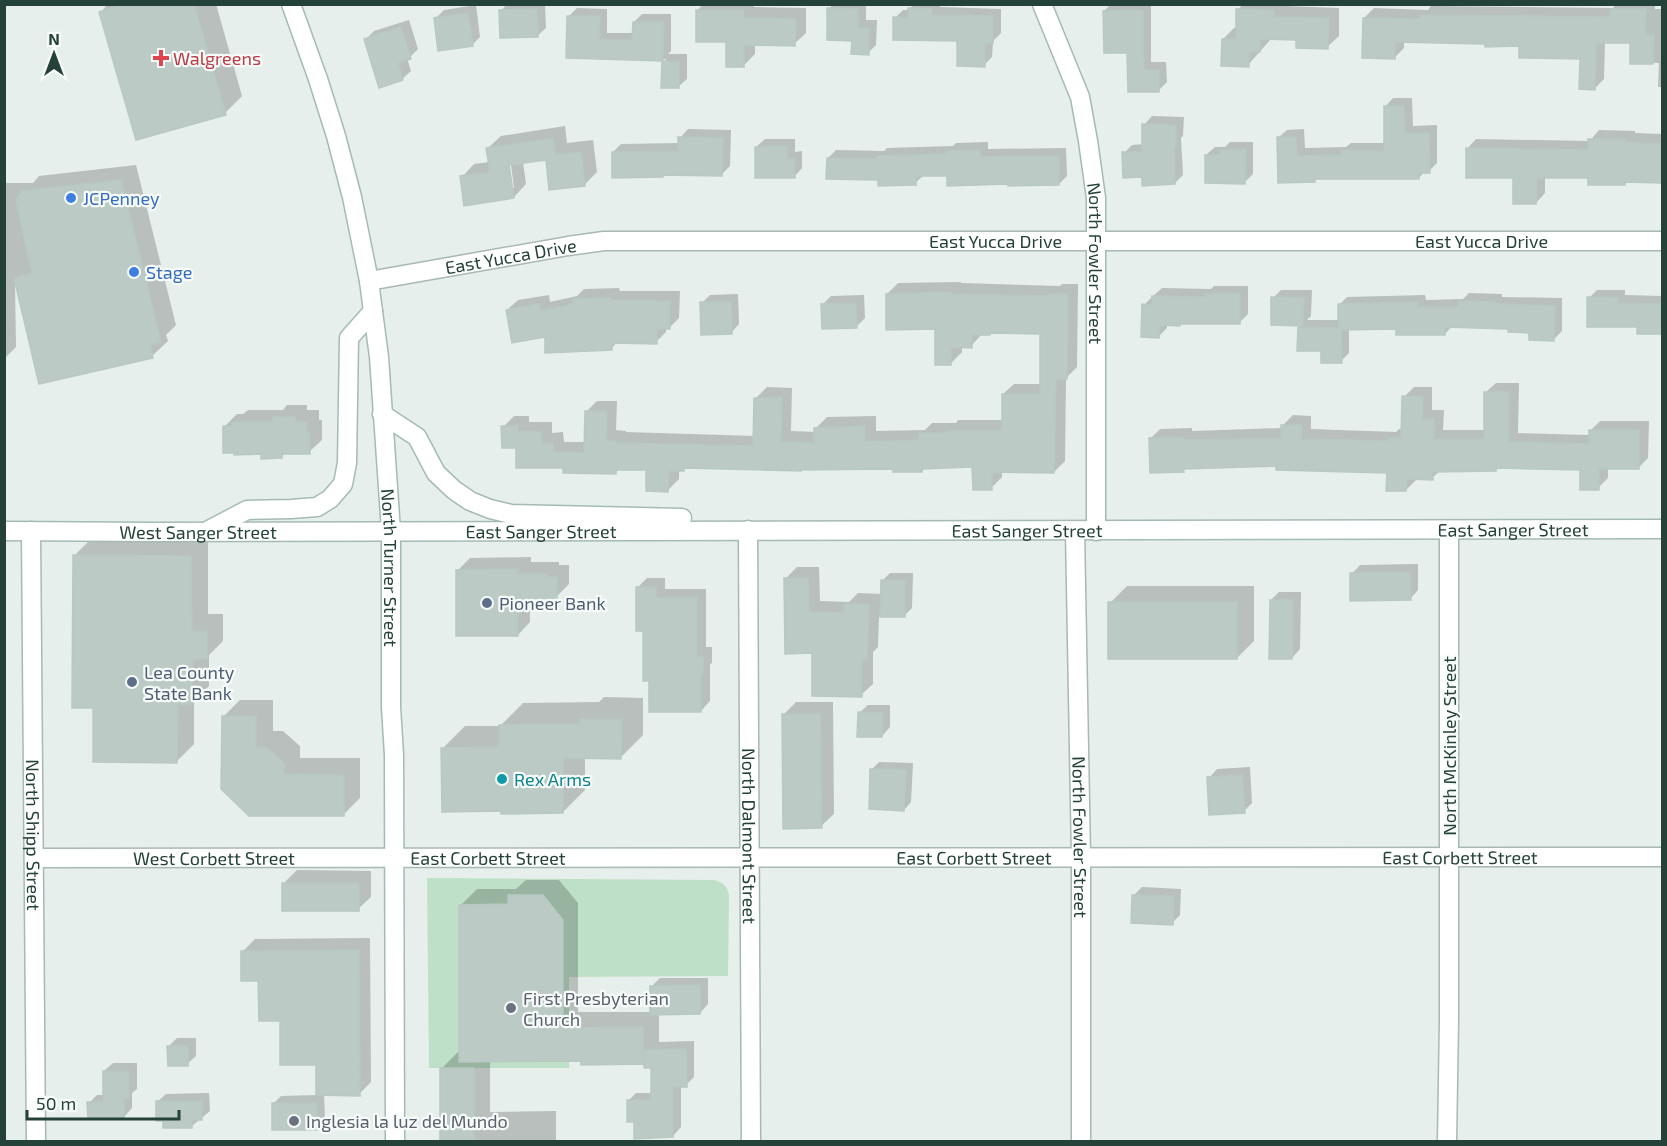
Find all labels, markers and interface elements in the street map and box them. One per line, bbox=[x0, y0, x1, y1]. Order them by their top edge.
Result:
north arrow bbox=[24, 24, 84, 84]
text: N bbox=[48, 29, 60, 48]
place label: Walgreens bbox=[173, 47, 261, 69]
marker: Walgreens bbox=[154, 51, 168, 65]
street label: North Fowler Street bbox=[1083, 181, 1107, 344]
place label: JCPenney bbox=[83, 187, 160, 209]
marker: JCPenney bbox=[64, 191, 78, 205]
street label: East Yucca Drive bbox=[929, 230, 1062, 252]
street label: East Yucca Drive bbox=[1415, 230, 1548, 252]
street label: East Yucca Drive bbox=[443, 234, 578, 278]
place label: Stage bbox=[146, 261, 192, 283]
marker: Stage bbox=[127, 265, 141, 279]
street label: North Turner Street bbox=[377, 488, 402, 647]
street label: East Sanger Street bbox=[1437, 518, 1589, 540]
street label: East Sanger Street bbox=[951, 519, 1103, 541]
street label: East Sanger Street bbox=[465, 520, 617, 542]
street label: West Sanger Street bbox=[119, 521, 277, 543]
place label: Pioneer Bank bbox=[499, 592, 606, 614]
marker: Pioneer Bank bbox=[480, 596, 494, 610]
street label: North McKinley Street bbox=[1438, 656, 1460, 836]
place label: Lea County State Bank bbox=[144, 661, 235, 704]
marker: Lea County State Bank bbox=[125, 675, 139, 689]
street label: North Dalmont Street bbox=[738, 748, 761, 924]
street label: North Fowler Street bbox=[1068, 756, 1092, 918]
street label: North Shipp Street bbox=[22, 759, 45, 911]
place label: Rex Arms bbox=[514, 768, 591, 790]
marker: Rex Arms bbox=[495, 772, 509, 786]
street label: East Corbett Street bbox=[896, 846, 1052, 868]
street label: East Corbett Street bbox=[1382, 846, 1538, 868]
street label: West Corbett Street bbox=[133, 847, 295, 869]
street label: East Corbett Street bbox=[410, 847, 566, 869]
place label: First Presbyterian Church bbox=[523, 987, 669, 1030]
marker: First Presbyterian Church bbox=[504, 1001, 518, 1015]
scale bar bbox=[27, 1083, 178, 1121]
text: 50 m bbox=[36, 1092, 76, 1114]
place label: Inglesia la luz del Mundo bbox=[306, 1110, 508, 1132]
marker: Inglesia la luz del Mundo bbox=[287, 1114, 301, 1128]

